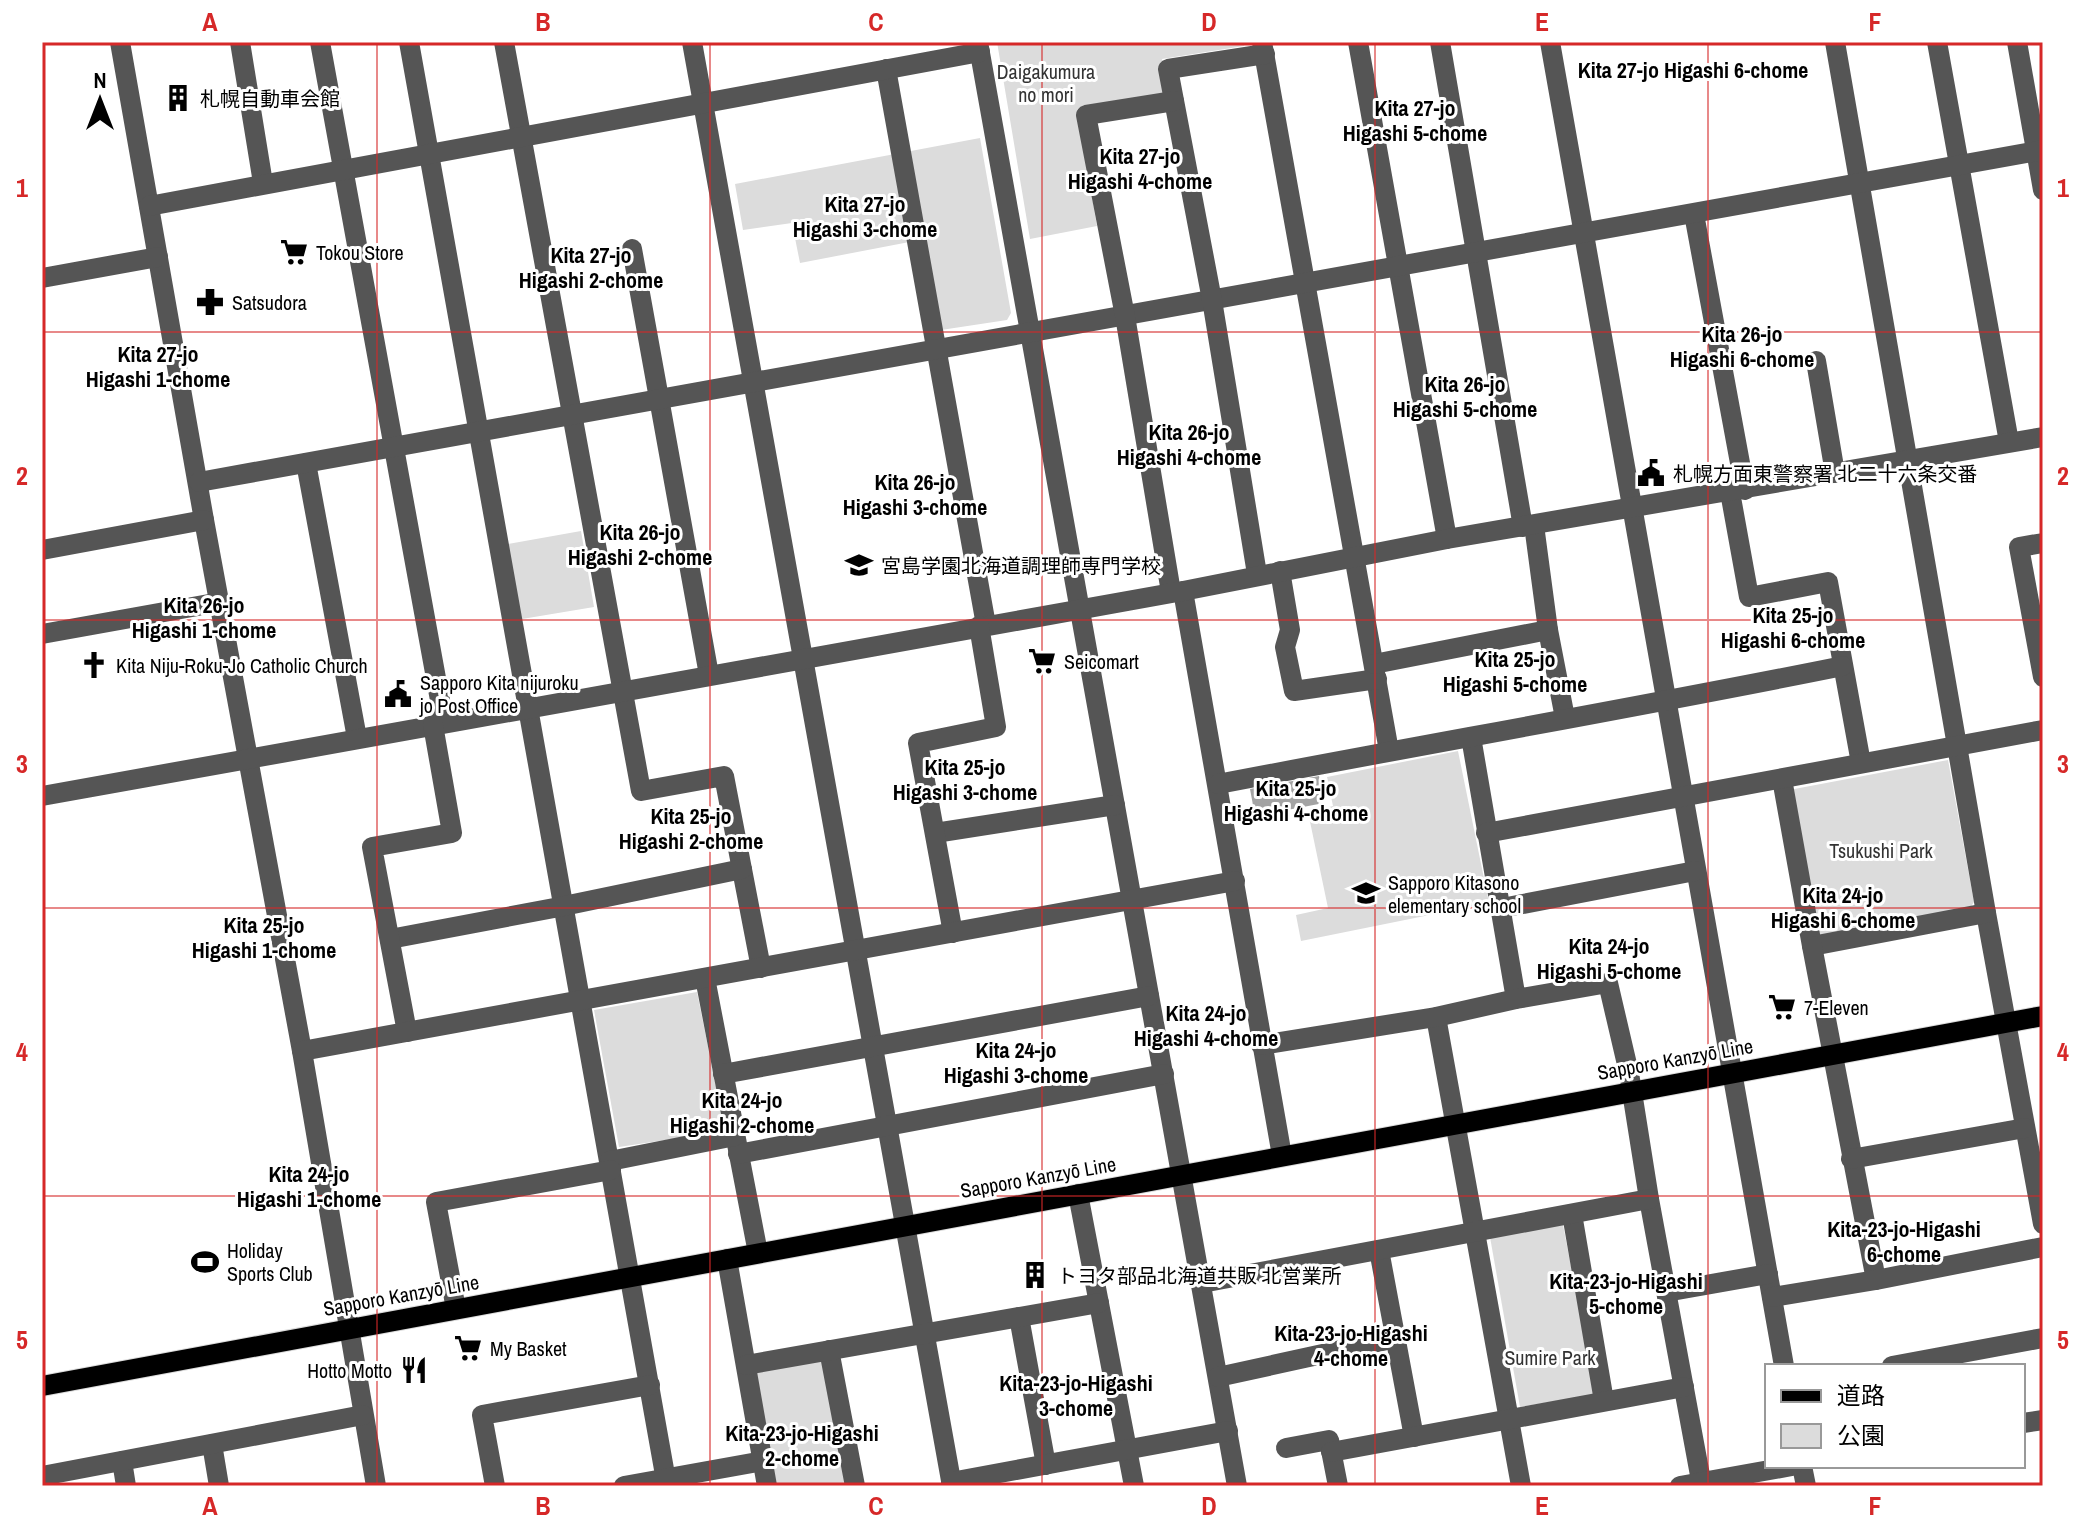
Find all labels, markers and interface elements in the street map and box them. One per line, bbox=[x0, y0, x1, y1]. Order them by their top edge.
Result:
text: A bbox=[202, 4, 218, 39]
text: B bbox=[535, 4, 551, 39]
text: C bbox=[868, 4, 884, 39]
text: D bbox=[1201, 4, 1217, 39]
text: E bbox=[1535, 4, 1549, 39]
text: F bbox=[1868, 4, 1882, 39]
district label: Kita 27-jo Higashi 6-chome bbox=[1578, 55, 1808, 85]
park label: Daigakumura no mori bbox=[997, 58, 1095, 108]
north arrow bbox=[60, 60, 140, 140]
text: N bbox=[93, 65, 107, 95]
building icon: 札幌自動車会館 bbox=[163, 83, 193, 113]
place label: 札幌自動車会館 bbox=[200, 85, 340, 112]
district label: Kita 27-jo Higashi 5-chome bbox=[1343, 93, 1487, 148]
district label: Kita 27-jo Higashi 4-chome bbox=[1068, 141, 1212, 196]
text: 1 bbox=[16, 170, 28, 205]
text: 1 bbox=[2057, 170, 2069, 205]
district label: Kita 27-jo Higashi 3-chome bbox=[793, 189, 937, 244]
supermarket icon: Tokou Store bbox=[279, 237, 309, 267]
place label: Tokou Store bbox=[316, 239, 404, 266]
district label: Kita 27-jo Higashi 2-chome bbox=[519, 240, 663, 295]
pharmacy icon: Satsudora bbox=[195, 287, 225, 317]
place label: Satsudora bbox=[232, 289, 307, 316]
district label: Kita 26-jo Higashi 6-chome bbox=[1670, 319, 1814, 374]
district label: Kita 27-jo Higashi 1-chome bbox=[86, 339, 230, 394]
district label: Kita 26-jo Higashi 5-chome bbox=[1393, 369, 1537, 424]
district label: Kita 26-jo Higashi 4-chome bbox=[1117, 417, 1261, 472]
text: 2 bbox=[16, 458, 28, 493]
public building icon: 札幌方面東警察署 北二十六条交番 bbox=[1636, 458, 1666, 488]
text: 2 bbox=[2057, 458, 2069, 493]
place label: 札幌方面東警察署 北二十六条交番 bbox=[1673, 460, 1978, 487]
district label: Kita 26-jo Higashi 3-chome bbox=[843, 467, 987, 522]
district label: Kita 26-jo Higashi 2-chome bbox=[568, 517, 712, 572]
school or university icon: 宮島学園北海道調理師専門学校 bbox=[844, 550, 874, 580]
place label: 宮島学園北海道調理師専門学校 bbox=[881, 552, 1161, 579]
district label: Kita 26-jo Higashi 1-chome bbox=[132, 590, 276, 645]
district label: Kita 25-jo Higashi 6-chome bbox=[1721, 600, 1865, 655]
district label: Kita 25-jo Higashi 5-chome bbox=[1443, 644, 1587, 699]
supermarket icon: Seicomart bbox=[1027, 646, 1057, 676]
place label: Seicomart bbox=[1064, 648, 1139, 675]
church icon: Kita Niju-Roku-Jo Catholic Church bbox=[79, 650, 109, 680]
place label: Kita Niju-Roku-Jo Catholic Church bbox=[116, 652, 368, 679]
place label: Sapporo Kita nijuroku jo Post Office bbox=[419, 669, 579, 719]
public building icon: Sapporo Kita nijuroku jo Post Office bbox=[383, 679, 413, 709]
text: 3 bbox=[16, 746, 28, 781]
text: 3 bbox=[2057, 746, 2069, 781]
district label: Kita 25-jo Higashi 3-chome bbox=[893, 752, 1037, 807]
district label: Kita 25-jo Higashi 4-chome bbox=[1224, 773, 1368, 828]
district label: Kita 25-jo Higashi 2-chome bbox=[619, 801, 763, 856]
park label: Tsukushi Park bbox=[1829, 837, 1934, 864]
place label: Sapporo Kitasono elementary school bbox=[1388, 869, 1521, 919]
school or university icon: Sapporo Kitasono elementary school bbox=[1351, 878, 1381, 908]
district label: Kita 24-jo Higashi 6-chome bbox=[1771, 880, 1915, 935]
district label: Kita 25-jo Higashi 1-chome bbox=[192, 910, 336, 965]
district label: Kita 24-jo Higashi 5-chome bbox=[1537, 931, 1681, 986]
supermarket icon: 7-Eleven bbox=[1767, 992, 1797, 1022]
place label: 7-Eleven bbox=[1804, 994, 1869, 1021]
district label: Kita 24-jo Higashi 4-chome bbox=[1134, 998, 1278, 1053]
street label: Sapporo Kanzyō Line bbox=[1595, 1032, 1755, 1086]
text: 4 bbox=[16, 1034, 28, 1069]
text: 4 bbox=[2057, 1034, 2069, 1069]
district label: Kita 24-jo Higashi 3-chome bbox=[944, 1035, 1088, 1090]
district label: Kita 24-jo Higashi 2-chome bbox=[670, 1085, 814, 1140]
street label: Sapporo Kanzyō Line bbox=[958, 1150, 1118, 1204]
district label: Kita 24-jo Higashi 1-chome bbox=[237, 1159, 381, 1214]
district label: Kita-23-jo-Higashi 6-chome bbox=[1827, 1214, 1981, 1269]
place label: Holiday Sports Club bbox=[227, 1237, 313, 1287]
sports icon: Holiday Sports Club bbox=[190, 1247, 220, 1277]
building icon: トヨタ部品北海道共販 北営業所 bbox=[1020, 1260, 1050, 1290]
place label: トヨタ部品北海道共販 北営業所 bbox=[1057, 1262, 1342, 1289]
district label: Kita-23-jo-Higashi 5-chome bbox=[1549, 1266, 1703, 1321]
street label: Sapporo Kanzyō Line bbox=[321, 1268, 481, 1322]
district label: Kita-23-jo-Higashi 4-chome bbox=[1274, 1318, 1428, 1373]
text: 5 bbox=[16, 1322, 28, 1357]
text: 5 bbox=[2057, 1322, 2069, 1357]
supermarket icon: My Basket bbox=[453, 1333, 483, 1363]
place label: My Basket bbox=[490, 1335, 567, 1362]
park label: Sumire Park bbox=[1504, 1344, 1596, 1371]
restaurant icon: Hotto Motto bbox=[399, 1355, 429, 1385]
place label: Hotto Motto bbox=[307, 1357, 392, 1384]
legend bbox=[1765, 1364, 2025, 1468]
district label: Kita-23-jo-Higashi 3-chome bbox=[999, 1368, 1153, 1423]
text: 道路 bbox=[1837, 1379, 1885, 1411]
district label: Kita-23-jo-Higashi 2-chome bbox=[725, 1418, 879, 1473]
text: 公園 bbox=[1837, 1419, 1885, 1451]
text: A bbox=[202, 1488, 218, 1523]
text: B bbox=[535, 1488, 551, 1523]
text: C bbox=[868, 1488, 884, 1523]
text: D bbox=[1201, 1488, 1217, 1523]
text: E bbox=[1535, 1488, 1549, 1523]
text: F bbox=[1868, 1488, 1882, 1523]

